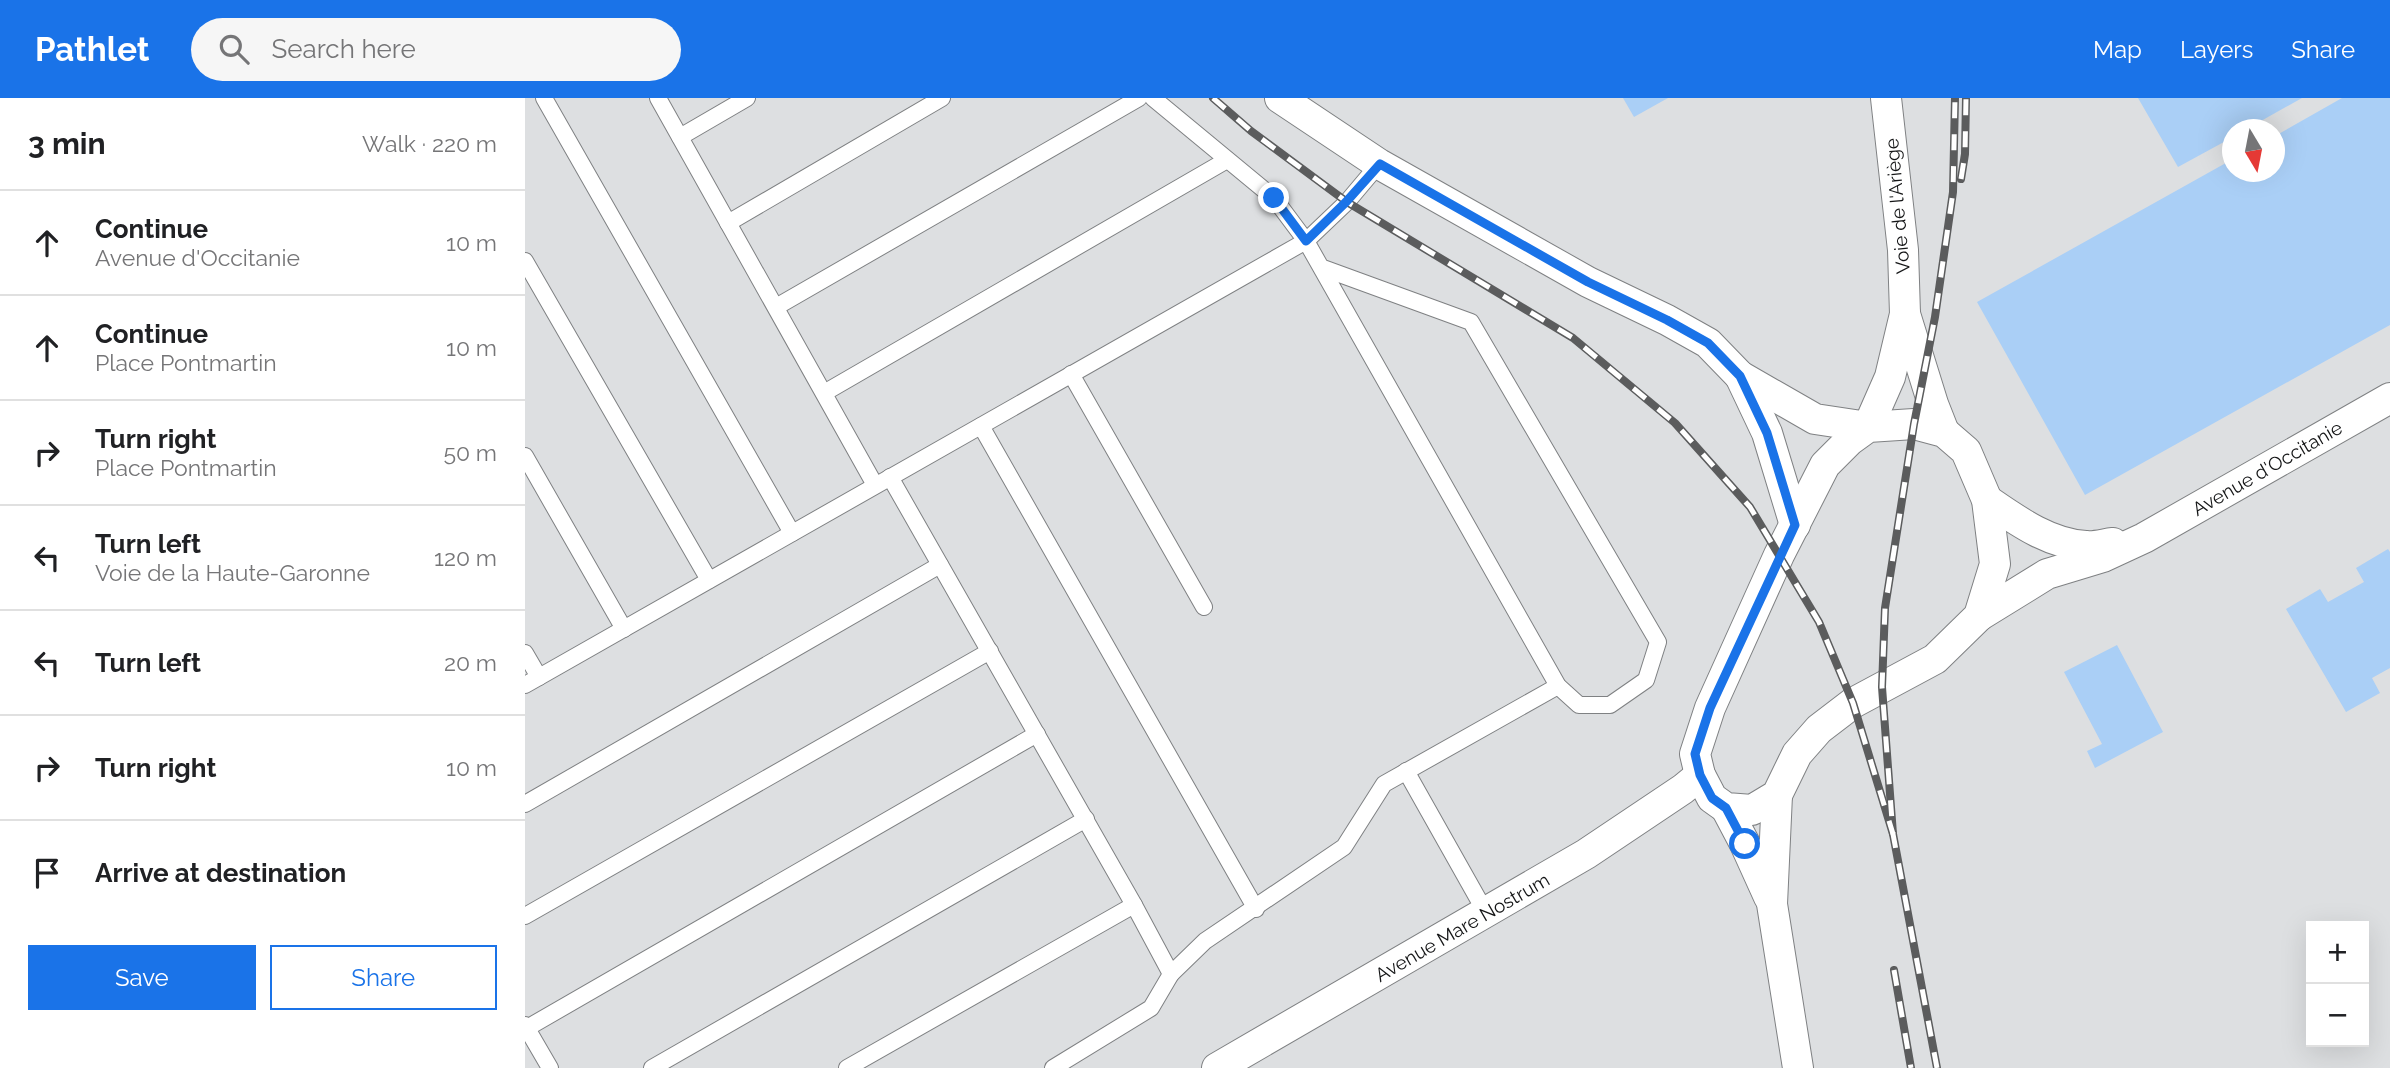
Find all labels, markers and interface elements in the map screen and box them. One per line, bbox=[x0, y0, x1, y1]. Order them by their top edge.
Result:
search box bbox=[191, 18, 681, 81]
text: Pathlet bbox=[35, 30, 149, 69]
icon: search bbox=[215, 30, 253, 68]
text: Search here bbox=[271, 34, 416, 64]
text: Map bbox=[2093, 35, 2142, 64]
text: Layers bbox=[2180, 35, 2253, 64]
text: Share bbox=[2291, 35, 2355, 64]
north arrow bbox=[2222, 119, 2285, 182]
text: 3 min bbox=[28, 126, 106, 161]
text: Walk · 220 m bbox=[362, 130, 497, 157]
street label: Voie de l'Ariège bbox=[1880, 137, 1914, 275]
route end bbox=[1258, 182, 1289, 213]
text: Continue bbox=[95, 214, 208, 244]
icon: ahead bbox=[28, 224, 66, 262]
text: 10 m bbox=[446, 229, 497, 256]
text: Avenue d'Occitanie bbox=[95, 244, 300, 271]
text: Continue bbox=[95, 319, 208, 349]
icon: ahead bbox=[28, 329, 66, 367]
text: 10 m bbox=[446, 334, 497, 361]
text: Place Pontmartin bbox=[95, 349, 277, 376]
street label: Avenue d'Occitanie bbox=[2188, 416, 2346, 520]
text: Turn right bbox=[95, 424, 216, 454]
icon: right bbox=[28, 434, 66, 472]
text: 50 m bbox=[443, 439, 497, 466]
text: Place Pontmartin bbox=[95, 454, 277, 481]
text: Turn left bbox=[95, 529, 201, 559]
icon: left bbox=[28, 539, 66, 577]
text: 120 m bbox=[434, 544, 497, 571]
text: Voie de la Haute-Garonne bbox=[95, 559, 370, 586]
icon: left bbox=[28, 644, 66, 682]
text: Turn left bbox=[95, 648, 201, 678]
text: 20 m bbox=[444, 649, 497, 676]
icon: right bbox=[28, 749, 66, 787]
text: Turn right bbox=[95, 753, 216, 783]
text: 10 m bbox=[446, 754, 497, 781]
route start bbox=[1729, 828, 1760, 859]
icon: arrive bbox=[28, 854, 66, 892]
text: Arrive at destination bbox=[95, 858, 346, 888]
street label: Avenue Mare Nostrum bbox=[1371, 868, 1553, 986]
map controls bbox=[2306, 921, 2369, 1047]
button: + bbox=[2306, 921, 2369, 984]
button: Save bbox=[28, 945, 256, 1010]
button: Share bbox=[270, 945, 497, 1010]
button: − bbox=[2306, 984, 2369, 1047]

